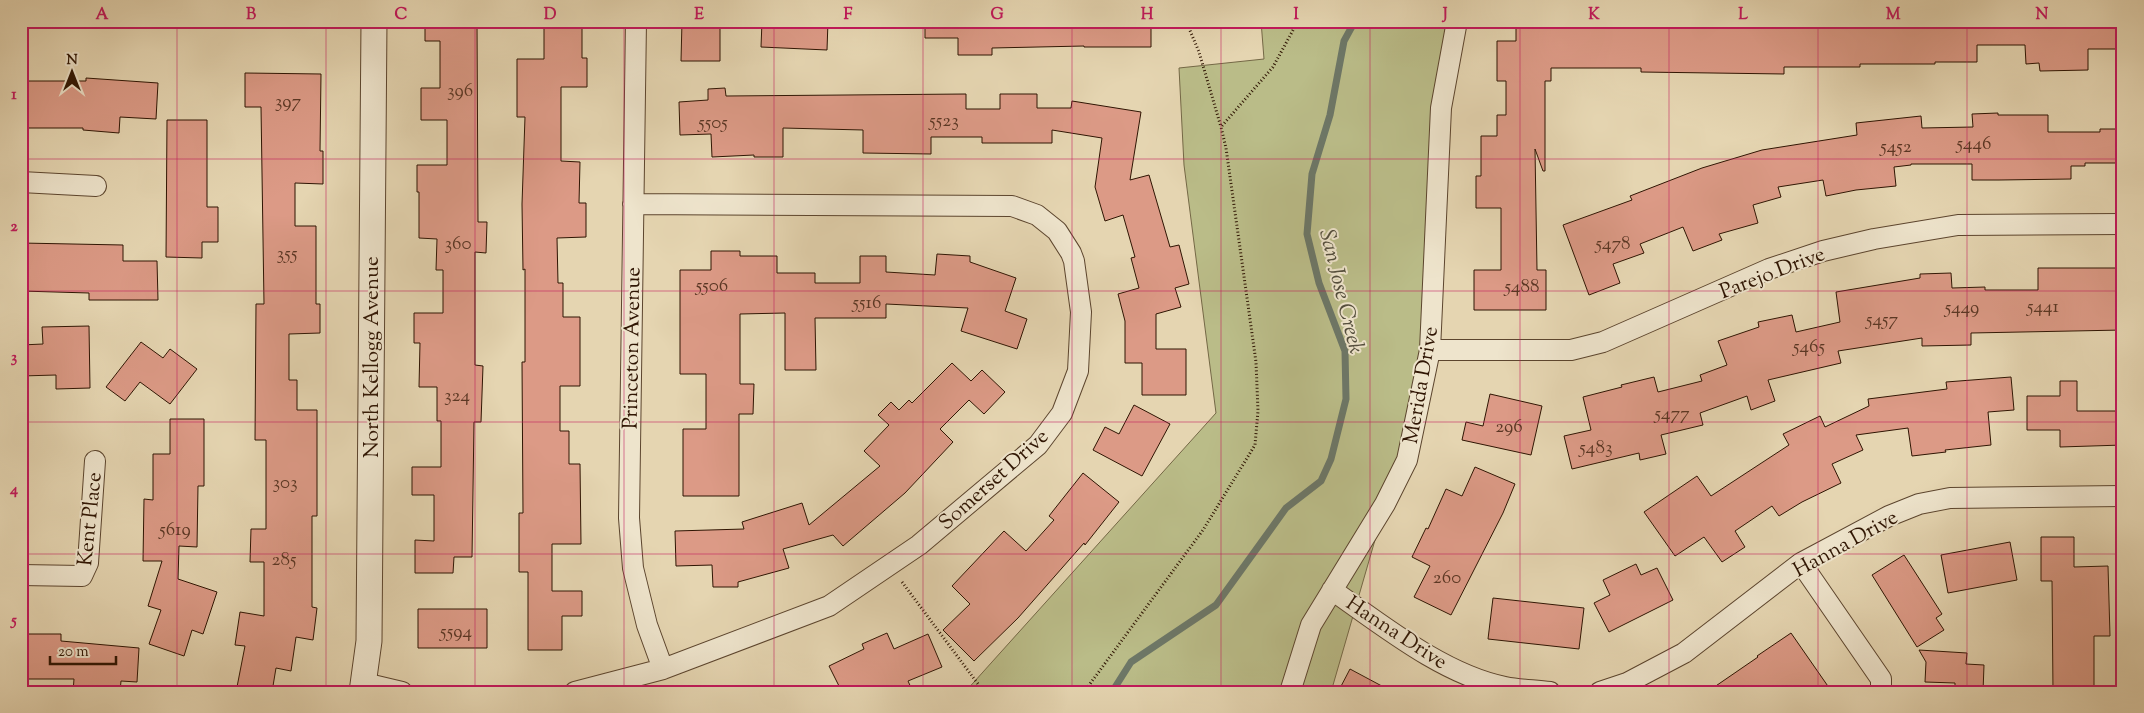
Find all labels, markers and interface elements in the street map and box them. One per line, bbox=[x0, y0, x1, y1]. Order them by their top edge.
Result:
text: A bbox=[96, 4, 109, 27]
text: B bbox=[246, 4, 256, 27]
text: C bbox=[395, 4, 408, 27]
text: D bbox=[544, 4, 557, 27]
text: E bbox=[694, 4, 704, 27]
text: F bbox=[844, 4, 853, 27]
text: G bbox=[990, 4, 1004, 27]
text: H bbox=[1141, 4, 1154, 27]
text: I bbox=[1293, 4, 1299, 27]
text: J bbox=[1441, 4, 1448, 27]
text: K bbox=[1588, 4, 1600, 27]
text: L bbox=[1738, 4, 1748, 27]
text: M bbox=[1886, 4, 1901, 27]
text: N bbox=[2036, 4, 2049, 27]
north arrow bbox=[48, 48, 98, 98]
text: N bbox=[66, 51, 78, 71]
house number: 396 bbox=[447, 78, 473, 105]
text: 1 bbox=[11, 84, 17, 107]
house number: 397 bbox=[275, 89, 302, 116]
house number: 5523 bbox=[928, 108, 959, 135]
house number: 5505 bbox=[697, 110, 728, 137]
house number: 5446 bbox=[1956, 131, 1991, 158]
house number: 5452 bbox=[1879, 134, 1912, 161]
text: 2 bbox=[10, 216, 18, 239]
water label: San Jose Creek bbox=[1309, 226, 1371, 357]
house number: 360 bbox=[445, 231, 472, 258]
house number: 5478 bbox=[1594, 231, 1631, 258]
street label: Parejo Drive bbox=[1716, 240, 1830, 308]
house number: 355 bbox=[277, 241, 298, 268]
street label: North Kellogg Avenue bbox=[358, 256, 388, 458]
street label: Princeton Avenue bbox=[617, 267, 649, 430]
house number: 5506 bbox=[695, 273, 728, 300]
house number: 5488 bbox=[1503, 274, 1540, 301]
house number: 5516 bbox=[851, 290, 882, 317]
house number: 5441 bbox=[2026, 294, 2060, 321]
house number: 5449 bbox=[1944, 295, 1979, 322]
house number: 5457 bbox=[1865, 307, 1899, 334]
street label: Merida Drive bbox=[1397, 324, 1447, 447]
house number: 5465 bbox=[1792, 334, 1825, 361]
text: 3 bbox=[11, 347, 18, 370]
house number: 324 bbox=[444, 383, 470, 410]
house number: 5477 bbox=[1653, 401, 1690, 428]
house number: 296 bbox=[1495, 414, 1523, 441]
street label: Somerset Drive bbox=[933, 423, 1056, 538]
house number: 5483 bbox=[1578, 435, 1613, 462]
house number: 303 bbox=[272, 470, 298, 497]
street label: Kent Place bbox=[71, 471, 111, 568]
text: 4 bbox=[9, 479, 18, 502]
street label: Hanna Drive bbox=[1788, 504, 1904, 586]
house number: 5619 bbox=[158, 517, 191, 544]
house number: 285 bbox=[272, 547, 297, 574]
house number: 260 bbox=[1433, 565, 1461, 592]
street label: Hanna Drive bbox=[1339, 590, 1453, 678]
text: 5 bbox=[9, 610, 17, 633]
house number: 5594 bbox=[439, 619, 472, 646]
scale bar bbox=[50, 633, 116, 665]
text: 20 m bbox=[58, 642, 89, 663]

